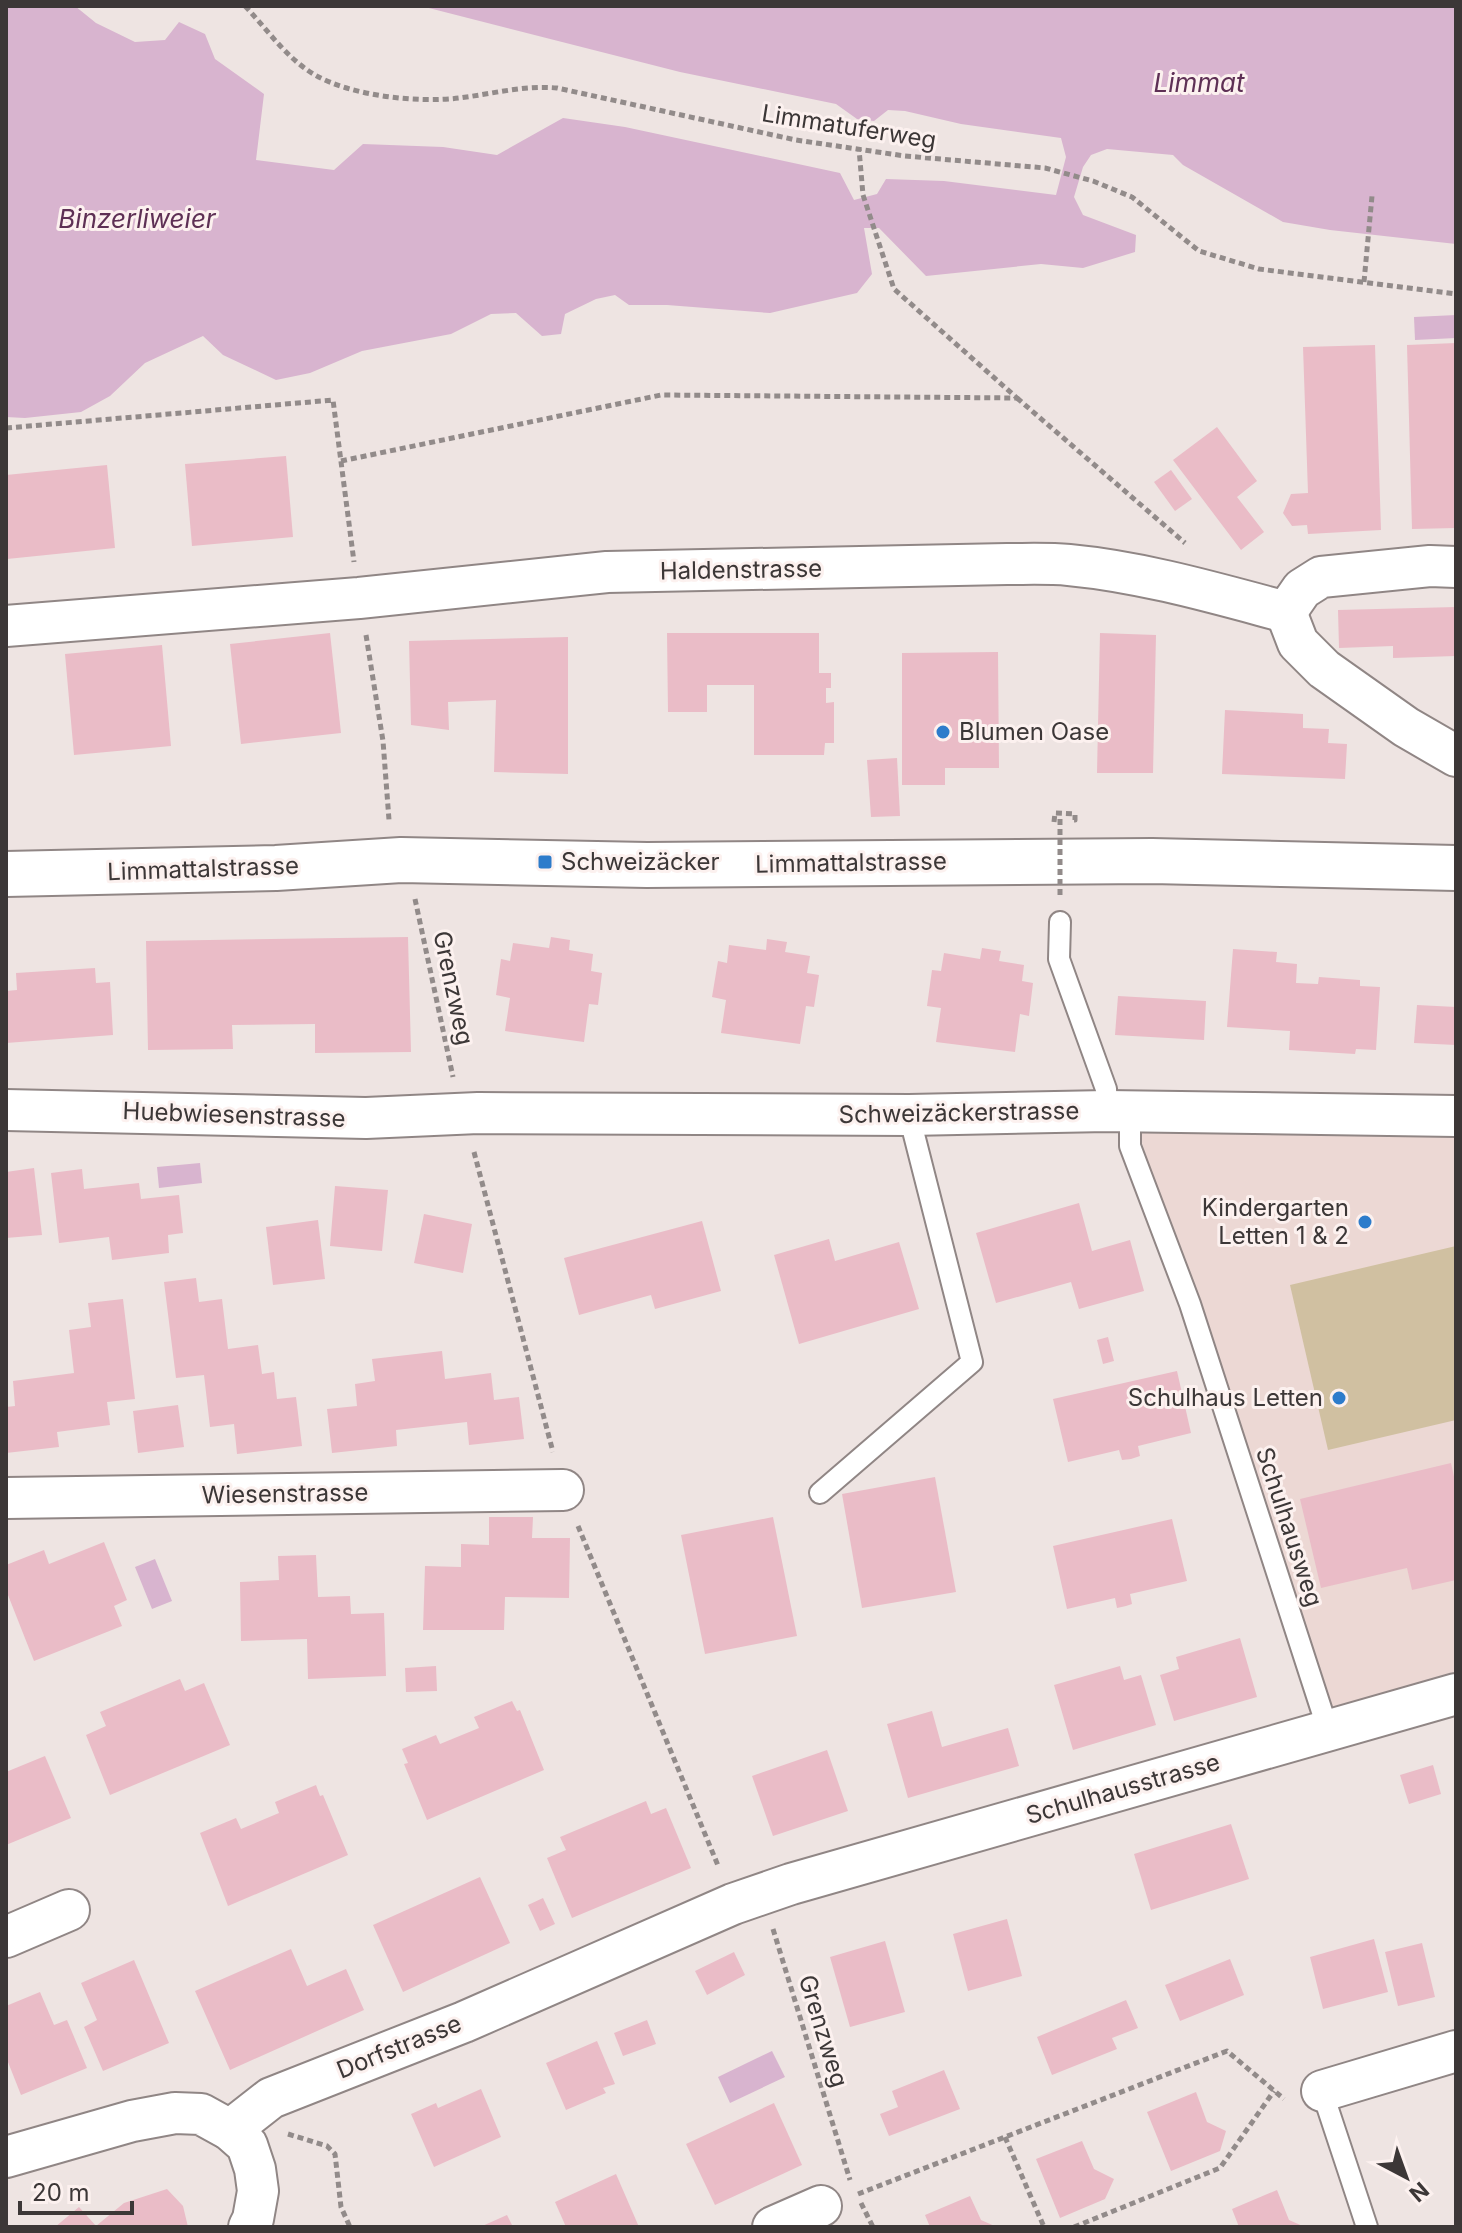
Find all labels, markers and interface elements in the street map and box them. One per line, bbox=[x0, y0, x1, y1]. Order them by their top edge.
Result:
water label: Limmat bbox=[1153, 67, 1245, 98]
street label: Limmatuferweg bbox=[760, 98, 938, 155]
water label: Binzerliweier bbox=[58, 203, 217, 234]
street label: Haldenstrasse bbox=[660, 554, 822, 585]
place label: Blumen Oase bbox=[959, 717, 1109, 746]
marker: Blumen Oase bbox=[934, 723, 952, 741]
street label: Limmattalstrasse bbox=[755, 846, 947, 879]
place label: Schweizäcker bbox=[561, 847, 719, 876]
street label: Limmattalstrasse bbox=[107, 851, 299, 886]
marker: Schweizäcker bbox=[536, 853, 554, 871]
street label: Grenzweg bbox=[427, 928, 480, 1048]
street label: Huebwiesenstrasse bbox=[122, 1096, 346, 1133]
street label: Schweizäckerstrasse bbox=[838, 1096, 1080, 1129]
place label: Kindergarten Letten 1 & 2 bbox=[1202, 1193, 1349, 1250]
marker: Kindergarten Letten 1 & 2 bbox=[1356, 1213, 1374, 1231]
place label: Schulhaus Letten bbox=[1128, 1383, 1323, 1412]
marker: Schulhaus Letten bbox=[1330, 1389, 1348, 1407]
street label: Schulhausweg bbox=[1250, 1444, 1329, 1610]
street label: Wiesenstrasse bbox=[201, 1478, 369, 1509]
street label: Schulhausstrasse bbox=[1023, 1747, 1223, 1830]
street label: Grenzweg bbox=[793, 1971, 854, 2091]
street label: Dorfstrasse bbox=[332, 2008, 465, 2085]
north arrow bbox=[1366, 2137, 1446, 2217]
scale bar bbox=[20, 2165, 132, 2215]
text: N bbox=[1404, 2177, 1434, 2207]
text: 20 m bbox=[32, 2178, 90, 2207]

